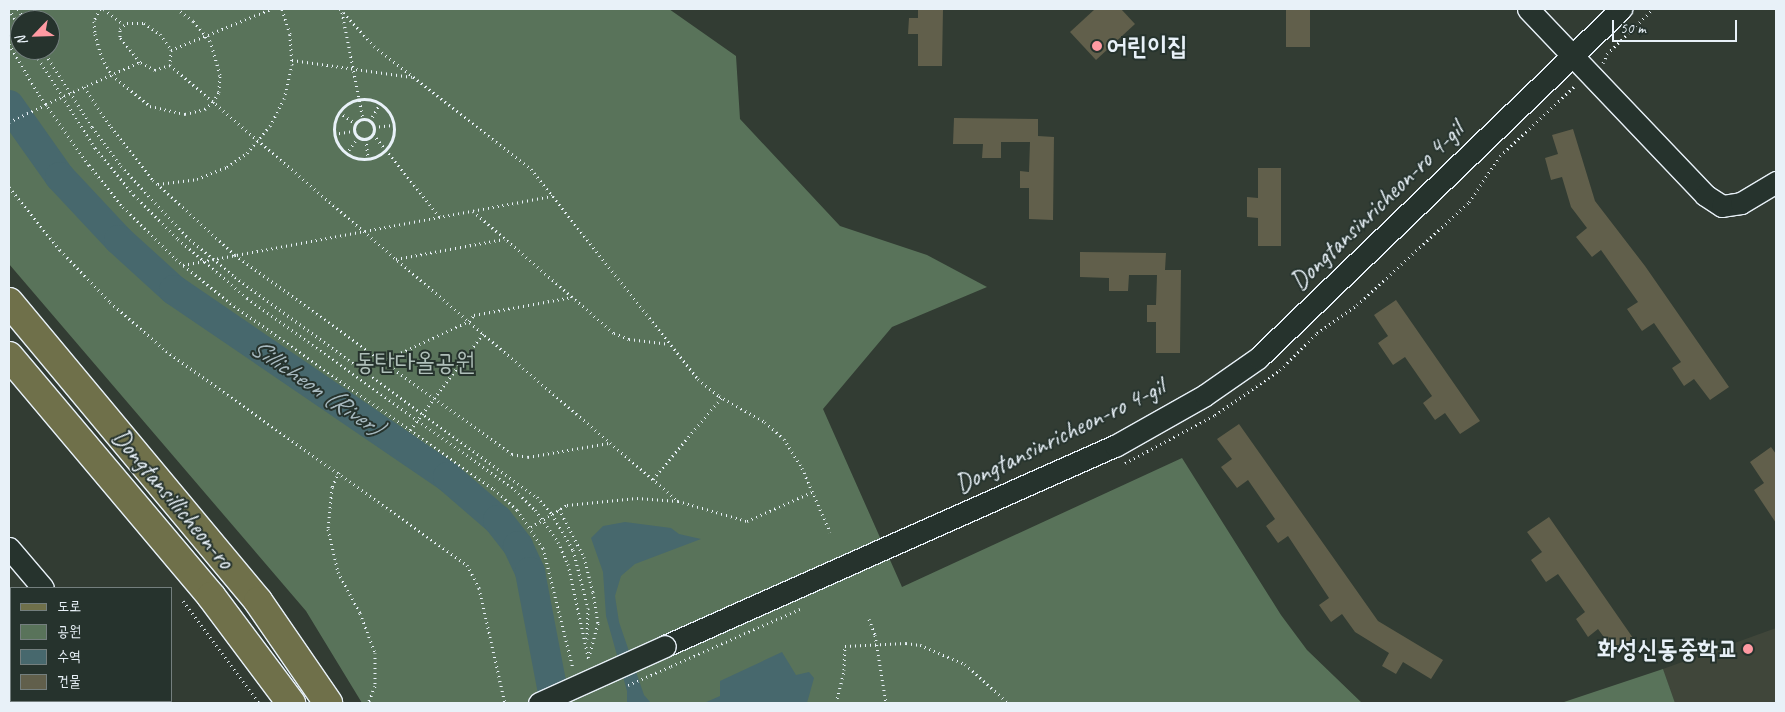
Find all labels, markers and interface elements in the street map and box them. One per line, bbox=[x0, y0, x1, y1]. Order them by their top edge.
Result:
north arrow bbox=[10, 10, 60, 60]
scale bar bbox=[1615, 10, 1740, 42]
text: 50 m bbox=[1620, 19, 1646, 38]
place label: 어린이집 bbox=[1107, 31, 1187, 61]
text: N bbox=[12, 33, 31, 48]
marker: 어린이집 bbox=[1091, 40, 1103, 52]
street label: Dongtansinricheon-ro 4-gil bbox=[1284, 116, 1470, 296]
water label: Sillicheon (River) bbox=[244, 332, 388, 442]
park label: 동탄다올공원 bbox=[355, 347, 475, 377]
street label: Dongtansinricheon-ro 4-gil bbox=[950, 372, 1170, 500]
street label: Dongtansillicheon-ro bbox=[106, 423, 240, 575]
legend bbox=[10, 587, 172, 702]
text: 도로 bbox=[57, 597, 81, 616]
text: 공원 bbox=[57, 622, 81, 641]
place label: 화성신동중학교 bbox=[1597, 634, 1738, 664]
marker: 화성신동중학교 bbox=[1742, 643, 1754, 655]
text: 수역 bbox=[57, 647, 81, 666]
text: 건물 bbox=[57, 672, 81, 691]

